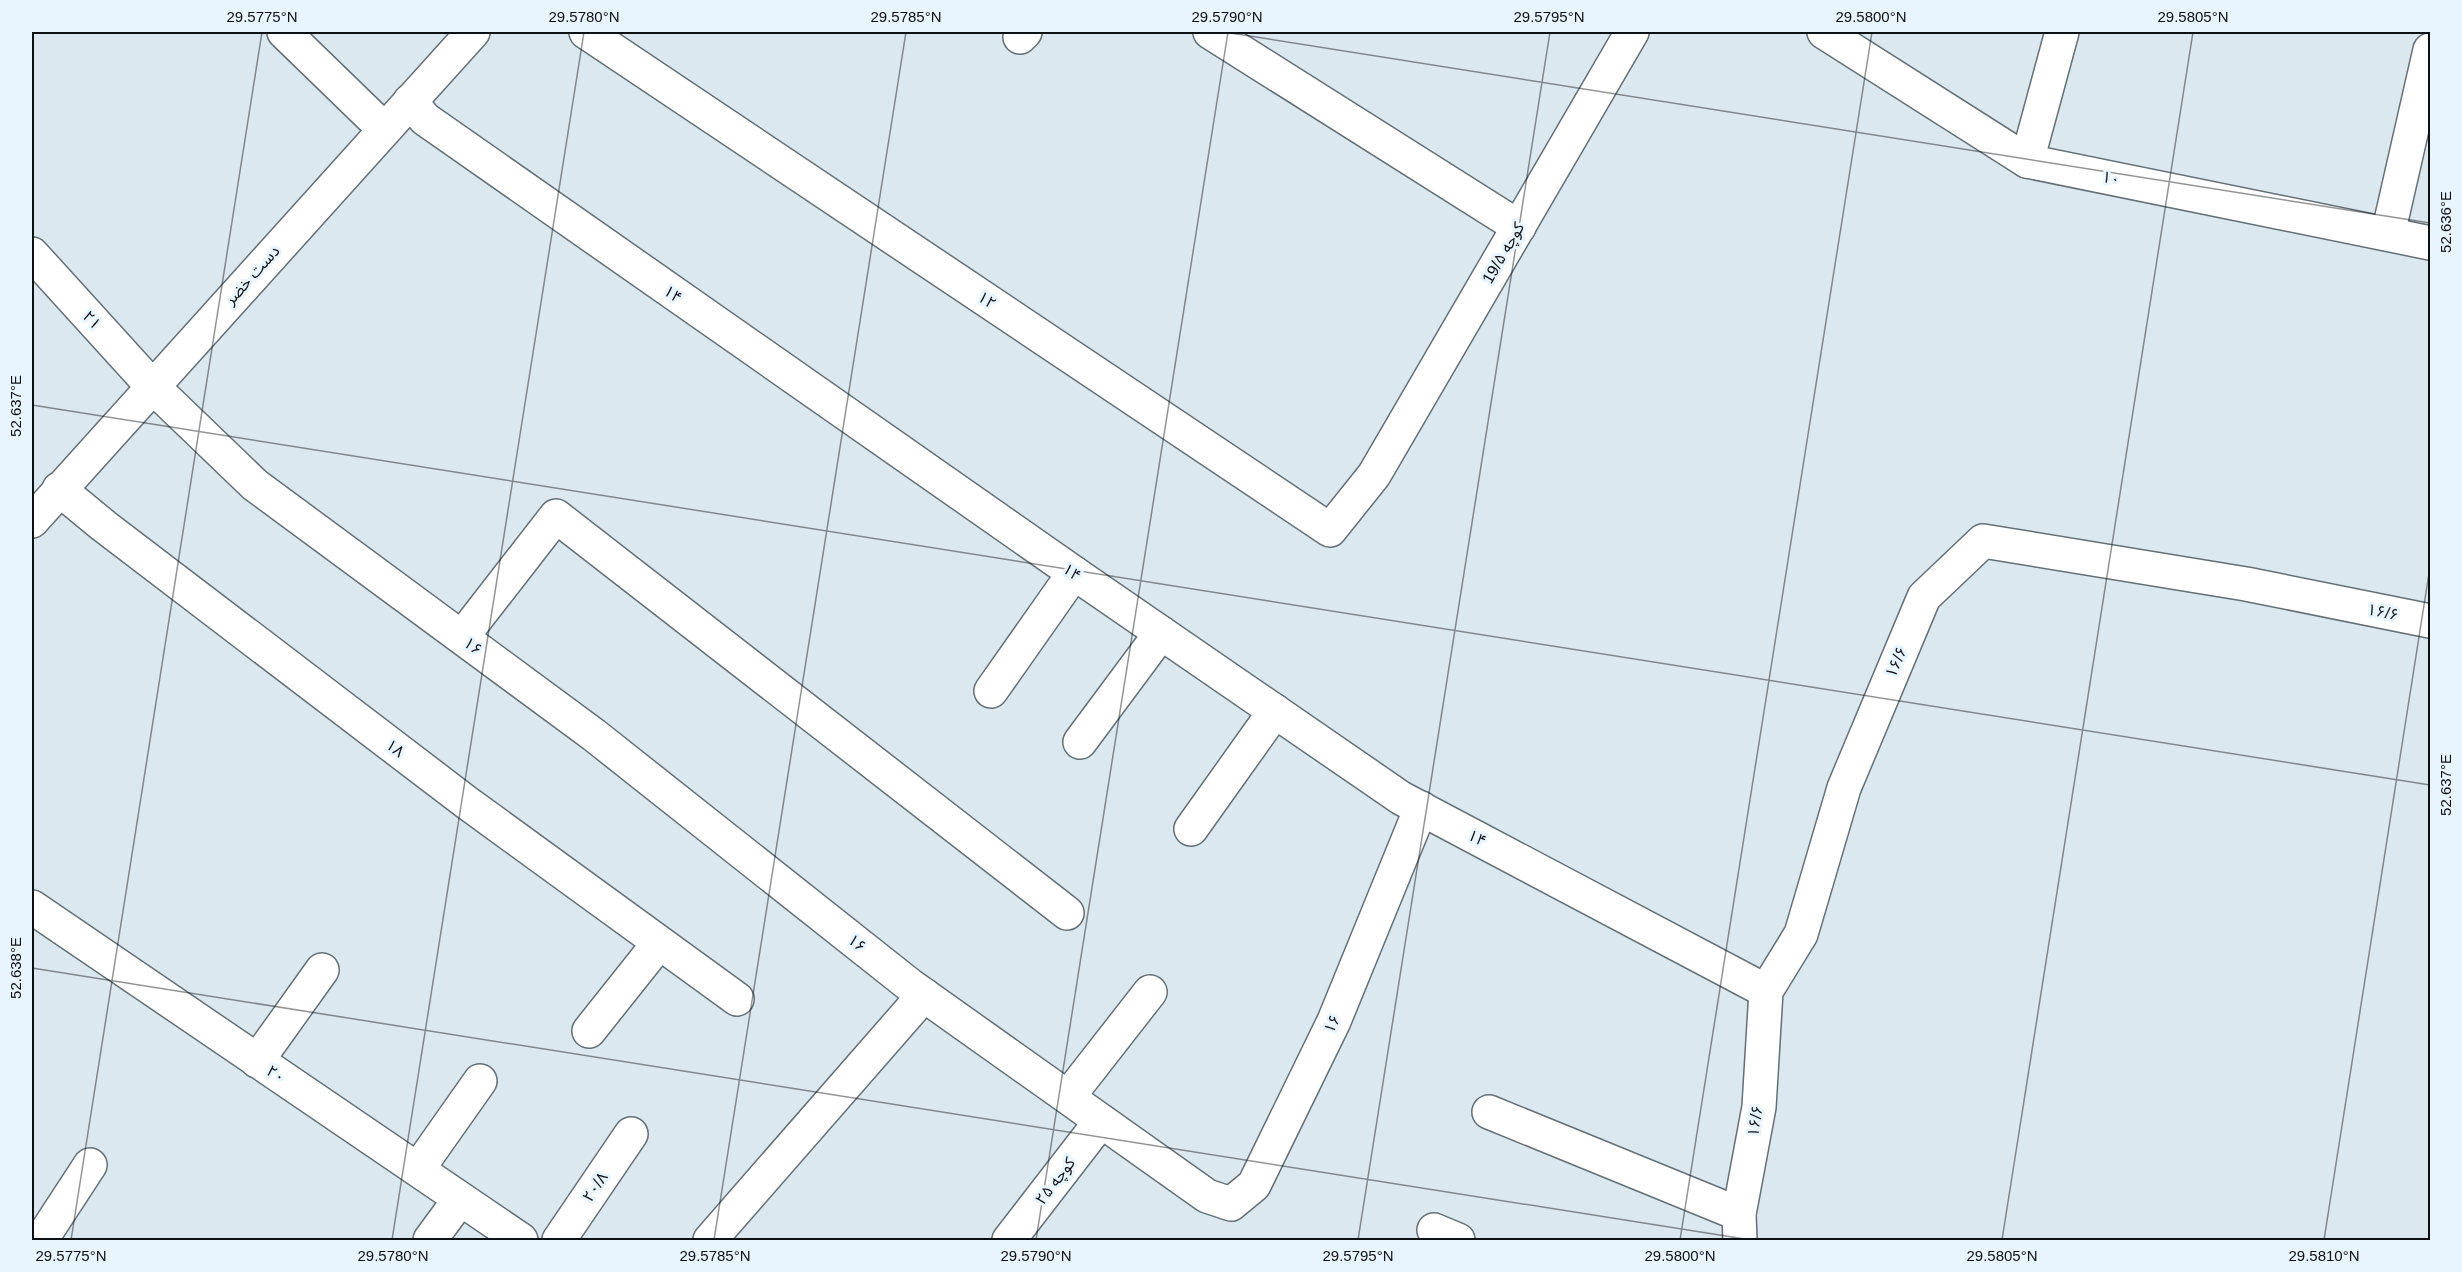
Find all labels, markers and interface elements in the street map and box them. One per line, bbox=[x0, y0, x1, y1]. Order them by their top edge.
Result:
text: 29.5775°N bbox=[226, 8, 298, 25]
text: 29.5780°N bbox=[548, 8, 620, 25]
text: 29.5785°N bbox=[870, 8, 942, 25]
text: 29.5790°N bbox=[1191, 8, 1263, 25]
text: 29.5795°N bbox=[1513, 8, 1585, 25]
text: 29.5800°N bbox=[1835, 8, 1907, 25]
text: 29.5805°N bbox=[2157, 8, 2229, 25]
street label: ۱۰ bbox=[2100, 168, 2122, 188]
text: 52.636°E bbox=[2437, 191, 2454, 253]
street label: کوچه 19/۵ bbox=[1479, 219, 1529, 287]
street label: دست خضر bbox=[221, 242, 284, 309]
street label: ۱۴ bbox=[661, 282, 685, 306]
street label: ۱۲ bbox=[975, 288, 999, 312]
street label: ۲۱ bbox=[80, 308, 104, 332]
text: 52.637°E bbox=[7, 375, 24, 437]
street label: ۱۴ bbox=[1060, 560, 1084, 584]
street label: ۱۶/۶ bbox=[2366, 601, 2400, 623]
street label: ۱۶ bbox=[461, 634, 485, 658]
street label: ۱۶/۶ bbox=[1882, 644, 1910, 680]
street label: ۱۸ bbox=[383, 736, 407, 760]
text: 52.637°E bbox=[2437, 754, 2454, 816]
street label: ۱۴ bbox=[1465, 826, 1489, 850]
street label: ۱۶ bbox=[845, 931, 869, 955]
text: 52.638°E bbox=[7, 937, 24, 999]
street label: ۱۶ bbox=[1320, 1012, 1344, 1036]
street label: ۲۰ bbox=[264, 1062, 288, 1086]
street label: ۱۶/۶ bbox=[1744, 1104, 1766, 1138]
street label: کوچه ۲۵ bbox=[1032, 1154, 1080, 1209]
street label: ۲۰/۸ bbox=[579, 1169, 611, 1205]
text: 29.5775°N bbox=[35, 1247, 107, 1264]
text: 29.5780°N bbox=[357, 1247, 429, 1264]
text: 29.5785°N bbox=[679, 1247, 751, 1264]
text: 29.5790°N bbox=[1000, 1247, 1072, 1264]
text: 29.5795°N bbox=[1322, 1247, 1394, 1264]
text: 29.5800°N bbox=[1644, 1247, 1716, 1264]
text: 29.5805°N bbox=[1966, 1247, 2038, 1264]
text: 29.5810°N bbox=[2288, 1247, 2360, 1264]

